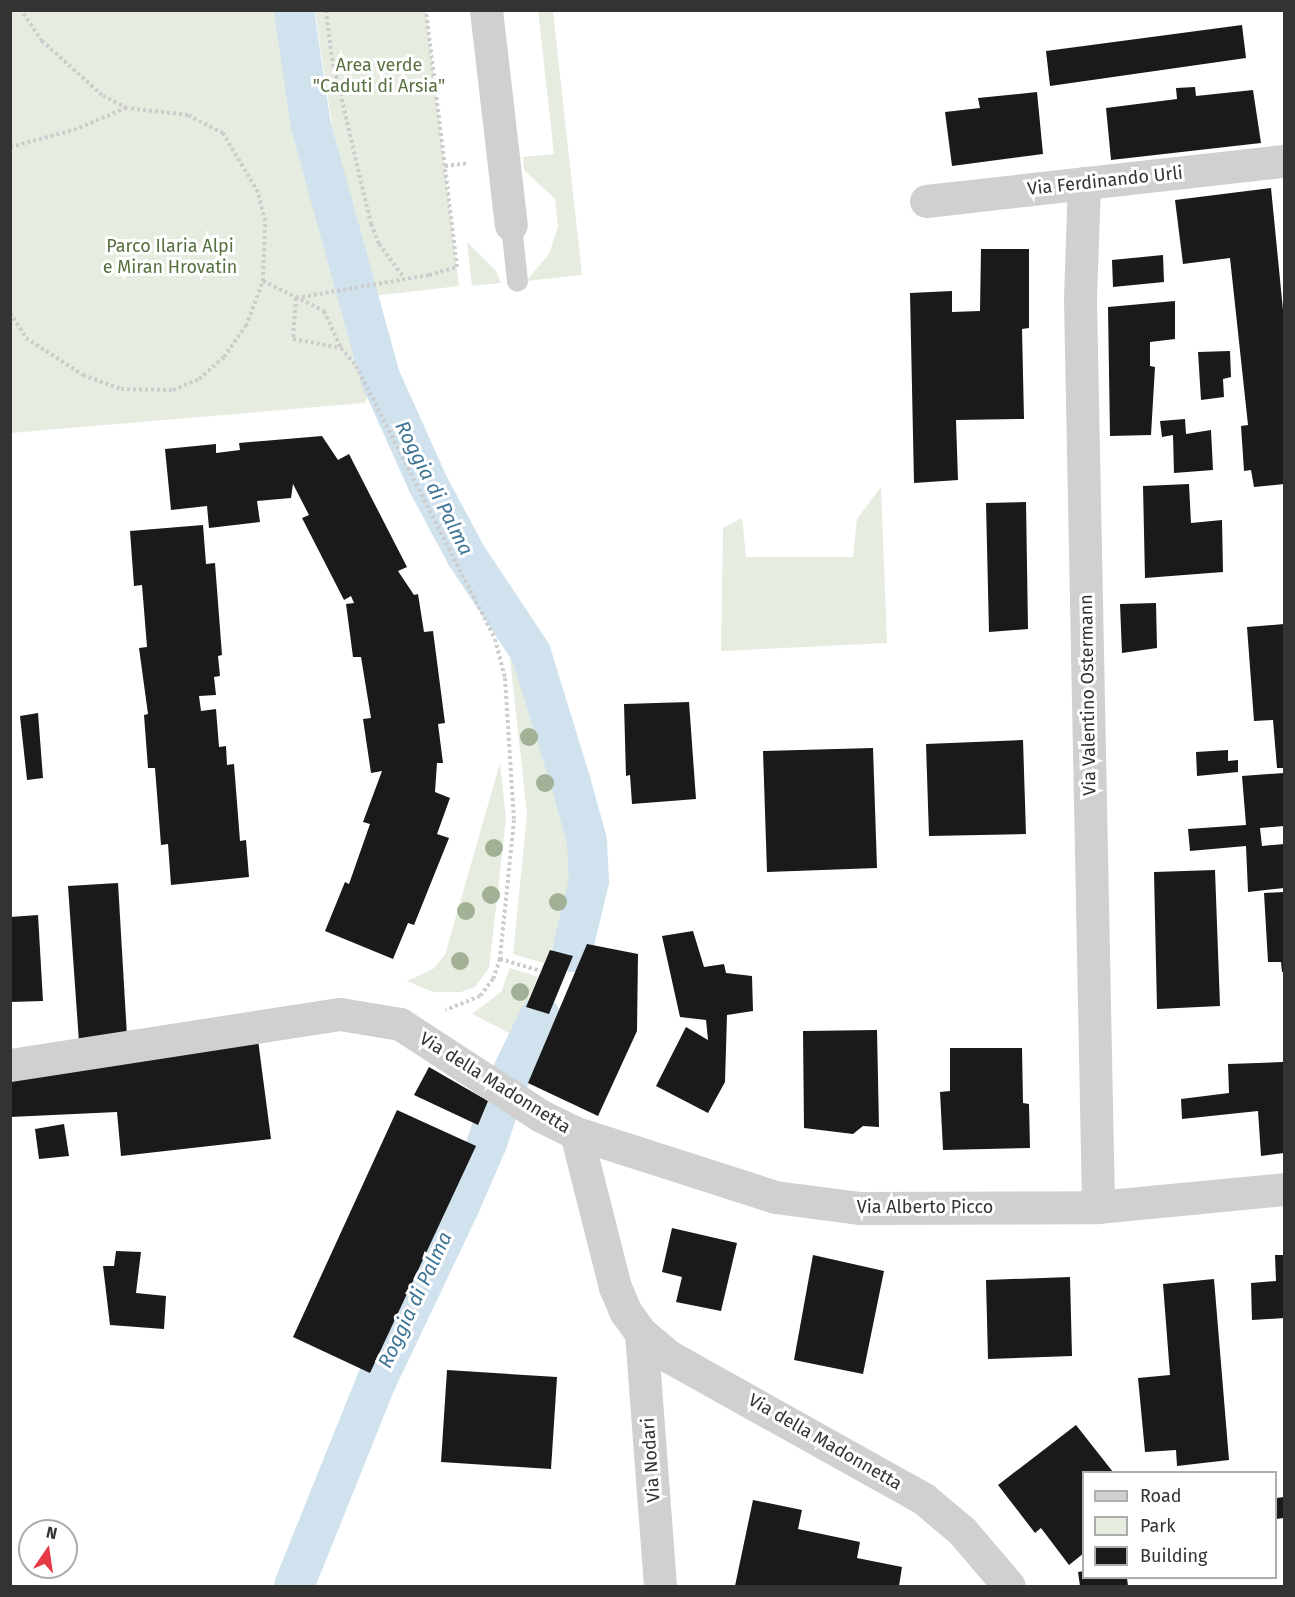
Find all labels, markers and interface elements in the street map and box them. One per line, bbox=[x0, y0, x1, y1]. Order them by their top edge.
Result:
park label: Area verde "Caduti di Arsia" bbox=[313, 55, 445, 98]
street label: Via Ferdinando Urli bbox=[1026, 162, 1184, 200]
park label: Parco Ilaria Alpi e Miran Hrovatin bbox=[103, 236, 237, 278]
water label: Roggia di Palma bbox=[390, 417, 478, 559]
street label: Via Valentino Ostermann bbox=[1075, 594, 1101, 796]
street label: Via della Madonnetta bbox=[416, 1028, 574, 1138]
street label: Via Alberto Picco bbox=[857, 1196, 993, 1218]
water label: Roggia di Palma bbox=[373, 1228, 457, 1372]
street label: Via della Madonnetta bbox=[744, 1389, 906, 1495]
street label: Via Nodari bbox=[637, 1417, 665, 1503]
legend bbox=[1082, 1471, 1277, 1579]
text: Road bbox=[1140, 1485, 1182, 1507]
text: Park bbox=[1140, 1515, 1175, 1537]
north arrow bbox=[18, 1519, 78, 1579]
text: N bbox=[44, 1522, 59, 1543]
text: Building bbox=[1140, 1545, 1207, 1567]

